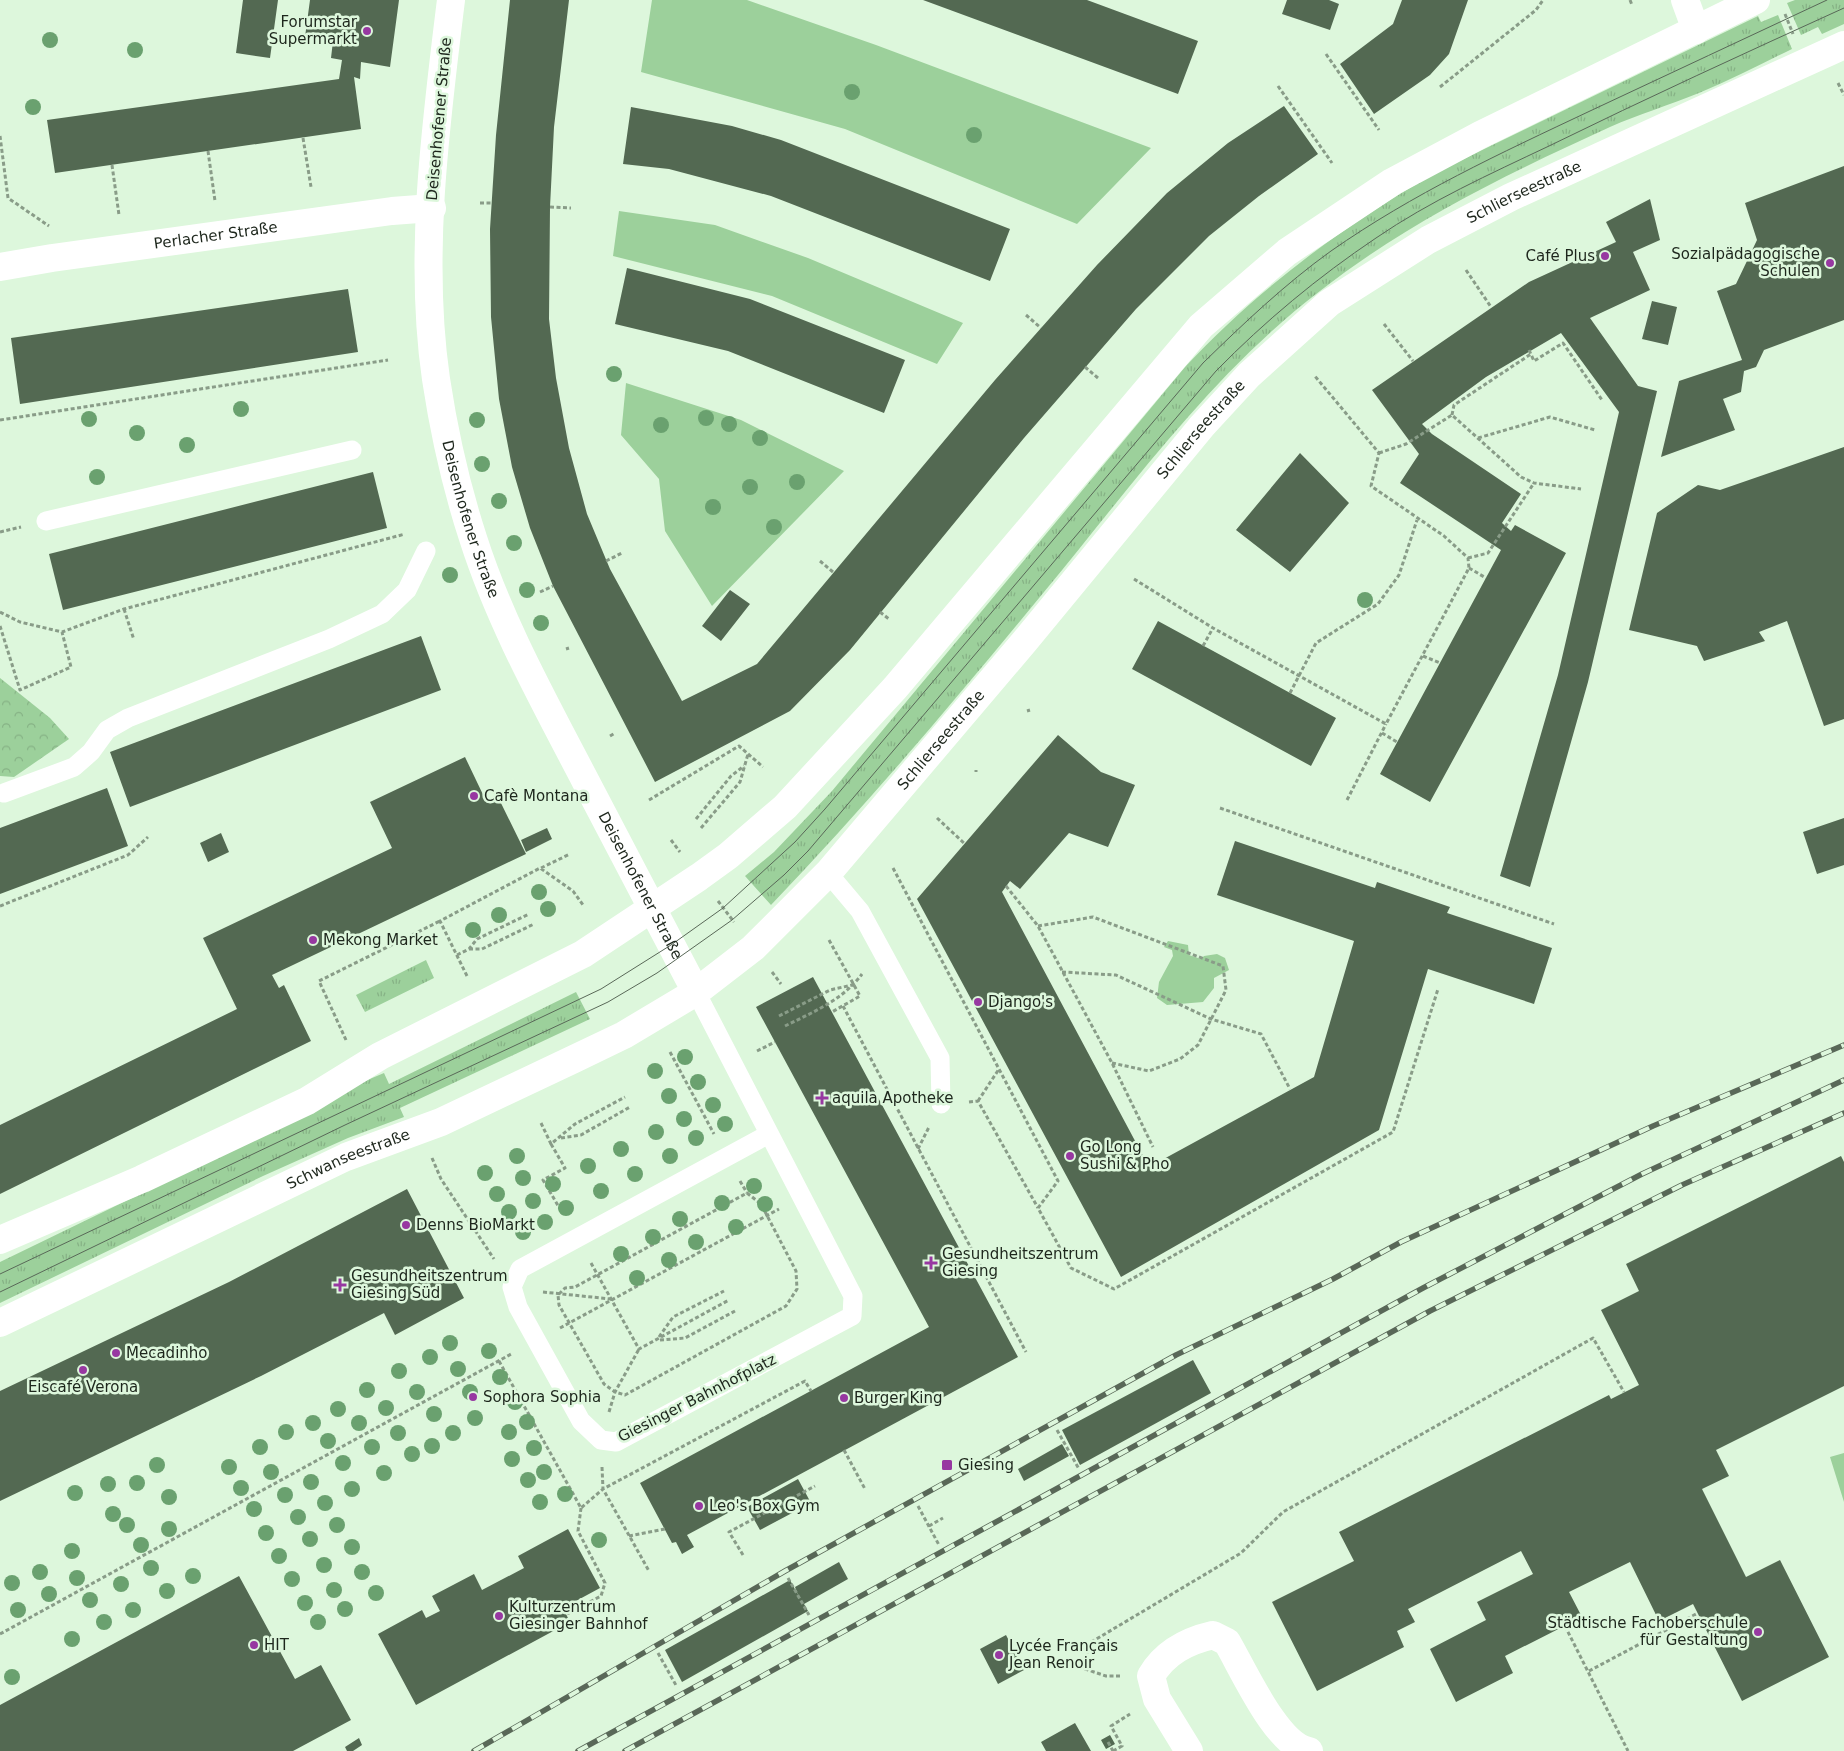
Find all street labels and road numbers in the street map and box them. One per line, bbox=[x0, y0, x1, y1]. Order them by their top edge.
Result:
street label: Deisenhofener Straße bbox=[423, 37, 455, 201]
street label: Schlierseestraße bbox=[1464, 157, 1584, 227]
street label: Perlacher Straße bbox=[153, 218, 279, 253]
street label: Schlierseestraße bbox=[1153, 376, 1249, 483]
street label: Deisenhofener Straße bbox=[438, 439, 503, 601]
street label: Schlierseestraße bbox=[894, 687, 988, 794]
street label: Deisenhofener Straße bbox=[594, 809, 686, 962]
street label: Schwanseestraße bbox=[284, 1125, 412, 1193]
street label: Giesinger Bahnhofplatz bbox=[615, 1350, 779, 1446]

